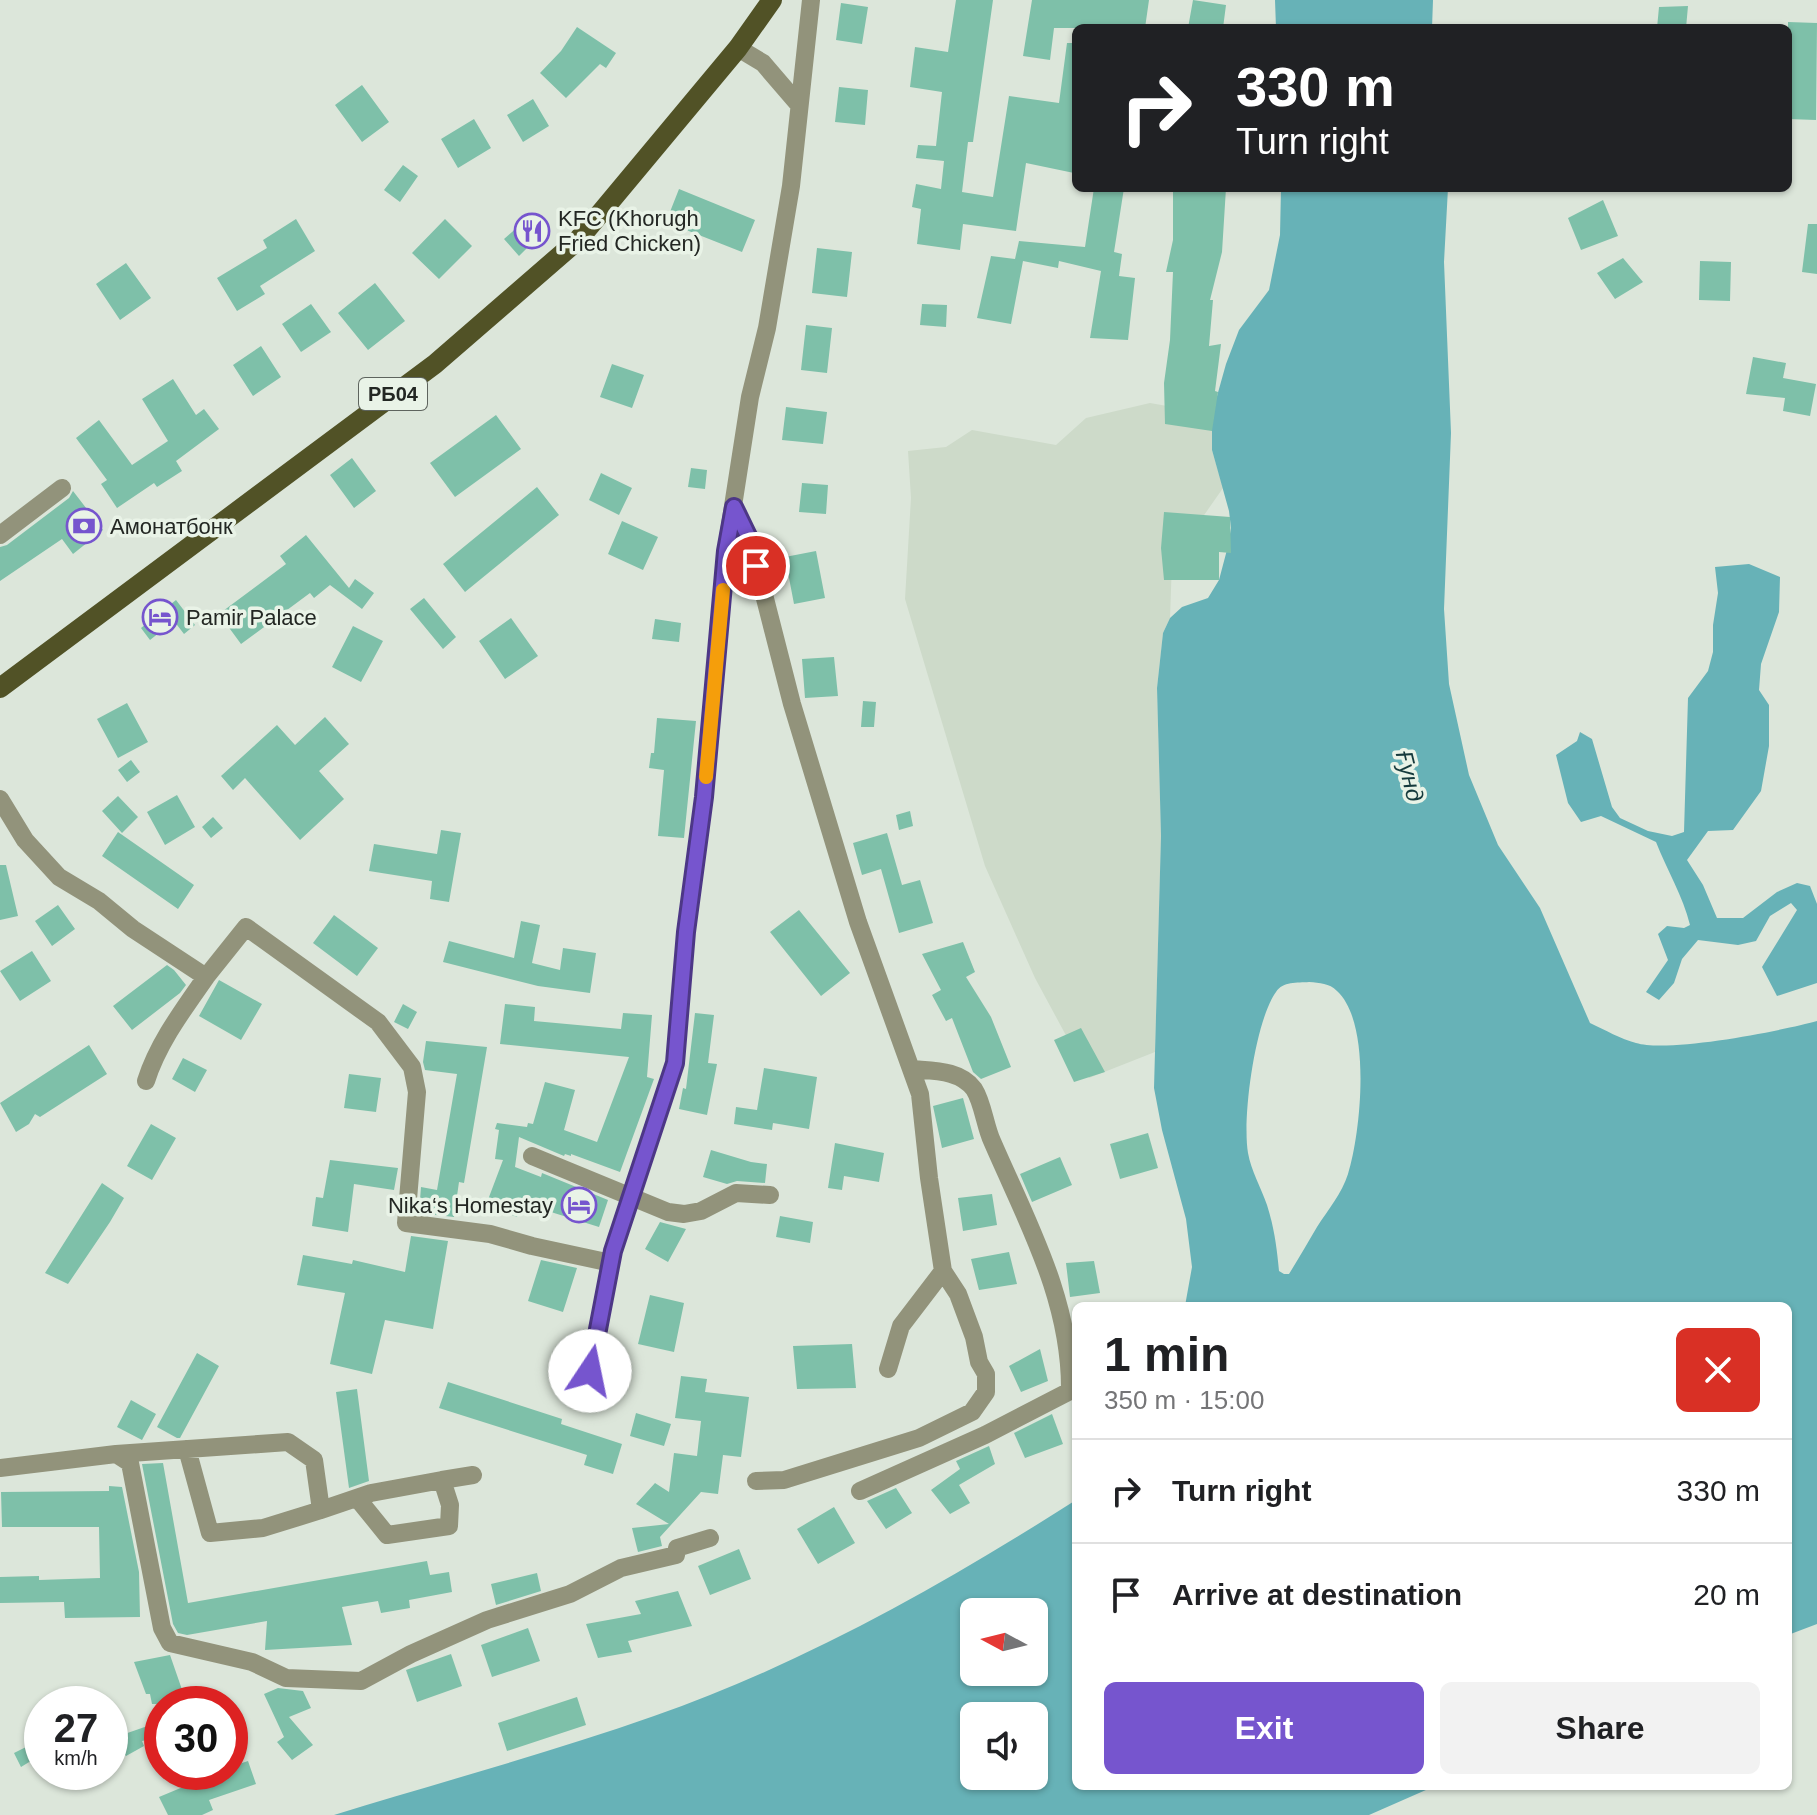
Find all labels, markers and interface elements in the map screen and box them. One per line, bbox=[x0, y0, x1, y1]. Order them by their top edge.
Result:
text: 330 m bbox=[1236, 55, 1395, 118]
icon: right bbox=[1104, 56, 1208, 160]
text: Turn right bbox=[1236, 121, 1389, 162]
place label: KFC (Khorugh Fried Chicken) bbox=[558, 206, 701, 256]
restaurant icon: KFC (Khorugh Fried Chicken) bbox=[513, 212, 551, 250]
road number: РБ04 bbox=[359, 378, 427, 410]
bank icon: Амонатбонк bbox=[65, 507, 103, 545]
place label: Амонатбонк bbox=[110, 514, 233, 539]
pin bbox=[722, 532, 790, 600]
icon: arrive bbox=[734, 544, 778, 588]
hotel icon: Pamir Palace bbox=[141, 598, 179, 636]
place label: Pamir Palace bbox=[186, 605, 317, 630]
water label: Ғунд bbox=[1391, 748, 1429, 804]
hotel icon: Nika‘s Homestay bbox=[560, 1186, 598, 1224]
place label: Nika‘s Homestay bbox=[388, 1193, 553, 1218]
text: 1 min bbox=[1104, 1328, 1229, 1381]
button: close bbox=[1676, 1328, 1760, 1412]
position arrow bbox=[548, 1329, 632, 1413]
text: 350 m · 15:00 bbox=[1104, 1385, 1264, 1415]
icon: right bbox=[1104, 1469, 1148, 1513]
text: Turn right bbox=[1172, 1474, 1311, 1507]
text: 330 m bbox=[1677, 1474, 1760, 1507]
icon: arrive bbox=[1104, 1573, 1148, 1617]
text: Arrive at destination bbox=[1172, 1578, 1462, 1611]
text: 20 m bbox=[1693, 1578, 1760, 1611]
north arrow bbox=[960, 1598, 1048, 1686]
map controls bbox=[960, 1598, 1048, 1790]
button: Exit bbox=[1104, 1682, 1424, 1774]
button: Share bbox=[1440, 1682, 1760, 1774]
speed limit sign: 30 bbox=[144, 1686, 248, 1790]
button: sound bbox=[960, 1702, 1048, 1790]
text: 27 bbox=[54, 1706, 98, 1750]
text: km/h bbox=[54, 1747, 98, 1769]

